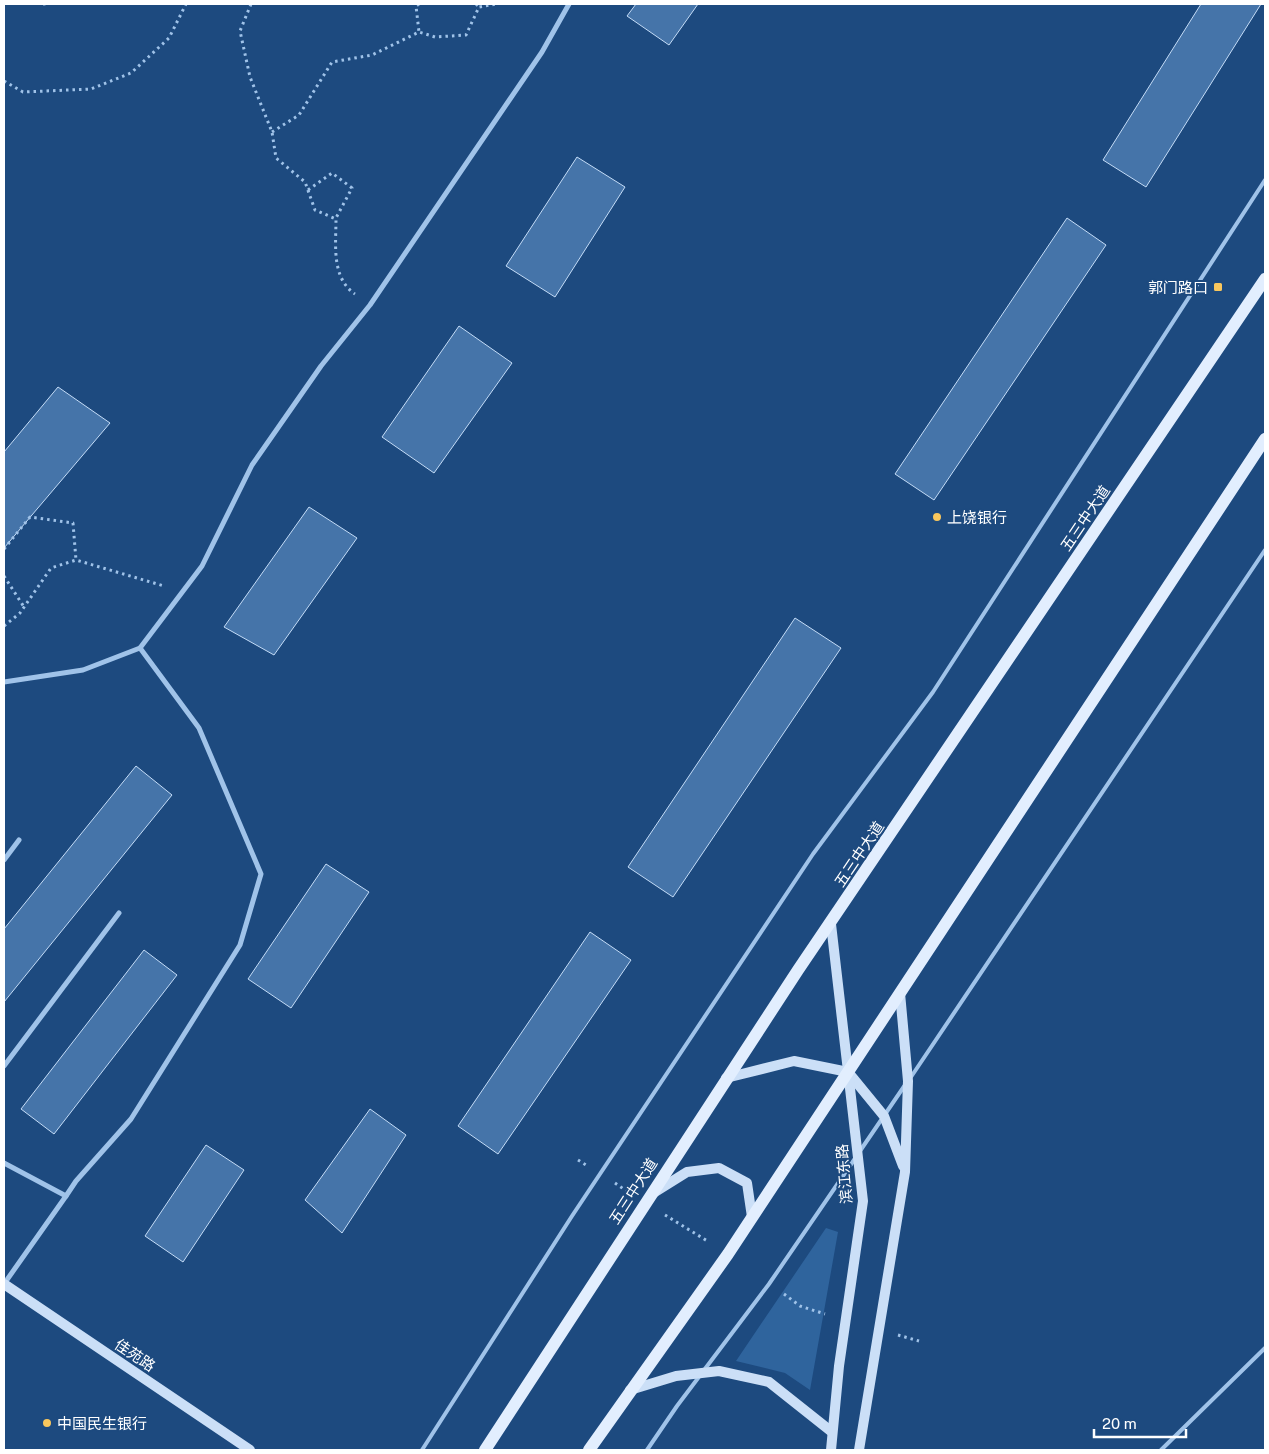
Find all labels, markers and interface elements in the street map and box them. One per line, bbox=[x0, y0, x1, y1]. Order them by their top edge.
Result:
place label: 郭门路口 bbox=[1148, 279, 1208, 296]
marker: 郭门路口 bbox=[1212, 281, 1224, 293]
street label: 五三中大道 bbox=[1057, 482, 1113, 554]
place label: 上饶银行 bbox=[947, 509, 1007, 526]
marker: 上饶银行 bbox=[931, 511, 943, 523]
street label: 五三中大道 bbox=[831, 818, 887, 890]
street label: 滨江东路 bbox=[833, 1143, 855, 1205]
street label: 五三中大道 bbox=[605, 1155, 661, 1227]
street label: 佳苑路 bbox=[112, 1335, 158, 1375]
scale bar bbox=[1094, 1406, 1186, 1438]
place label: 中国民生银行 bbox=[57, 1415, 147, 1432]
text: 20 m bbox=[1102, 1415, 1137, 1432]
marker: 中国民生银行 bbox=[41, 1417, 53, 1429]

